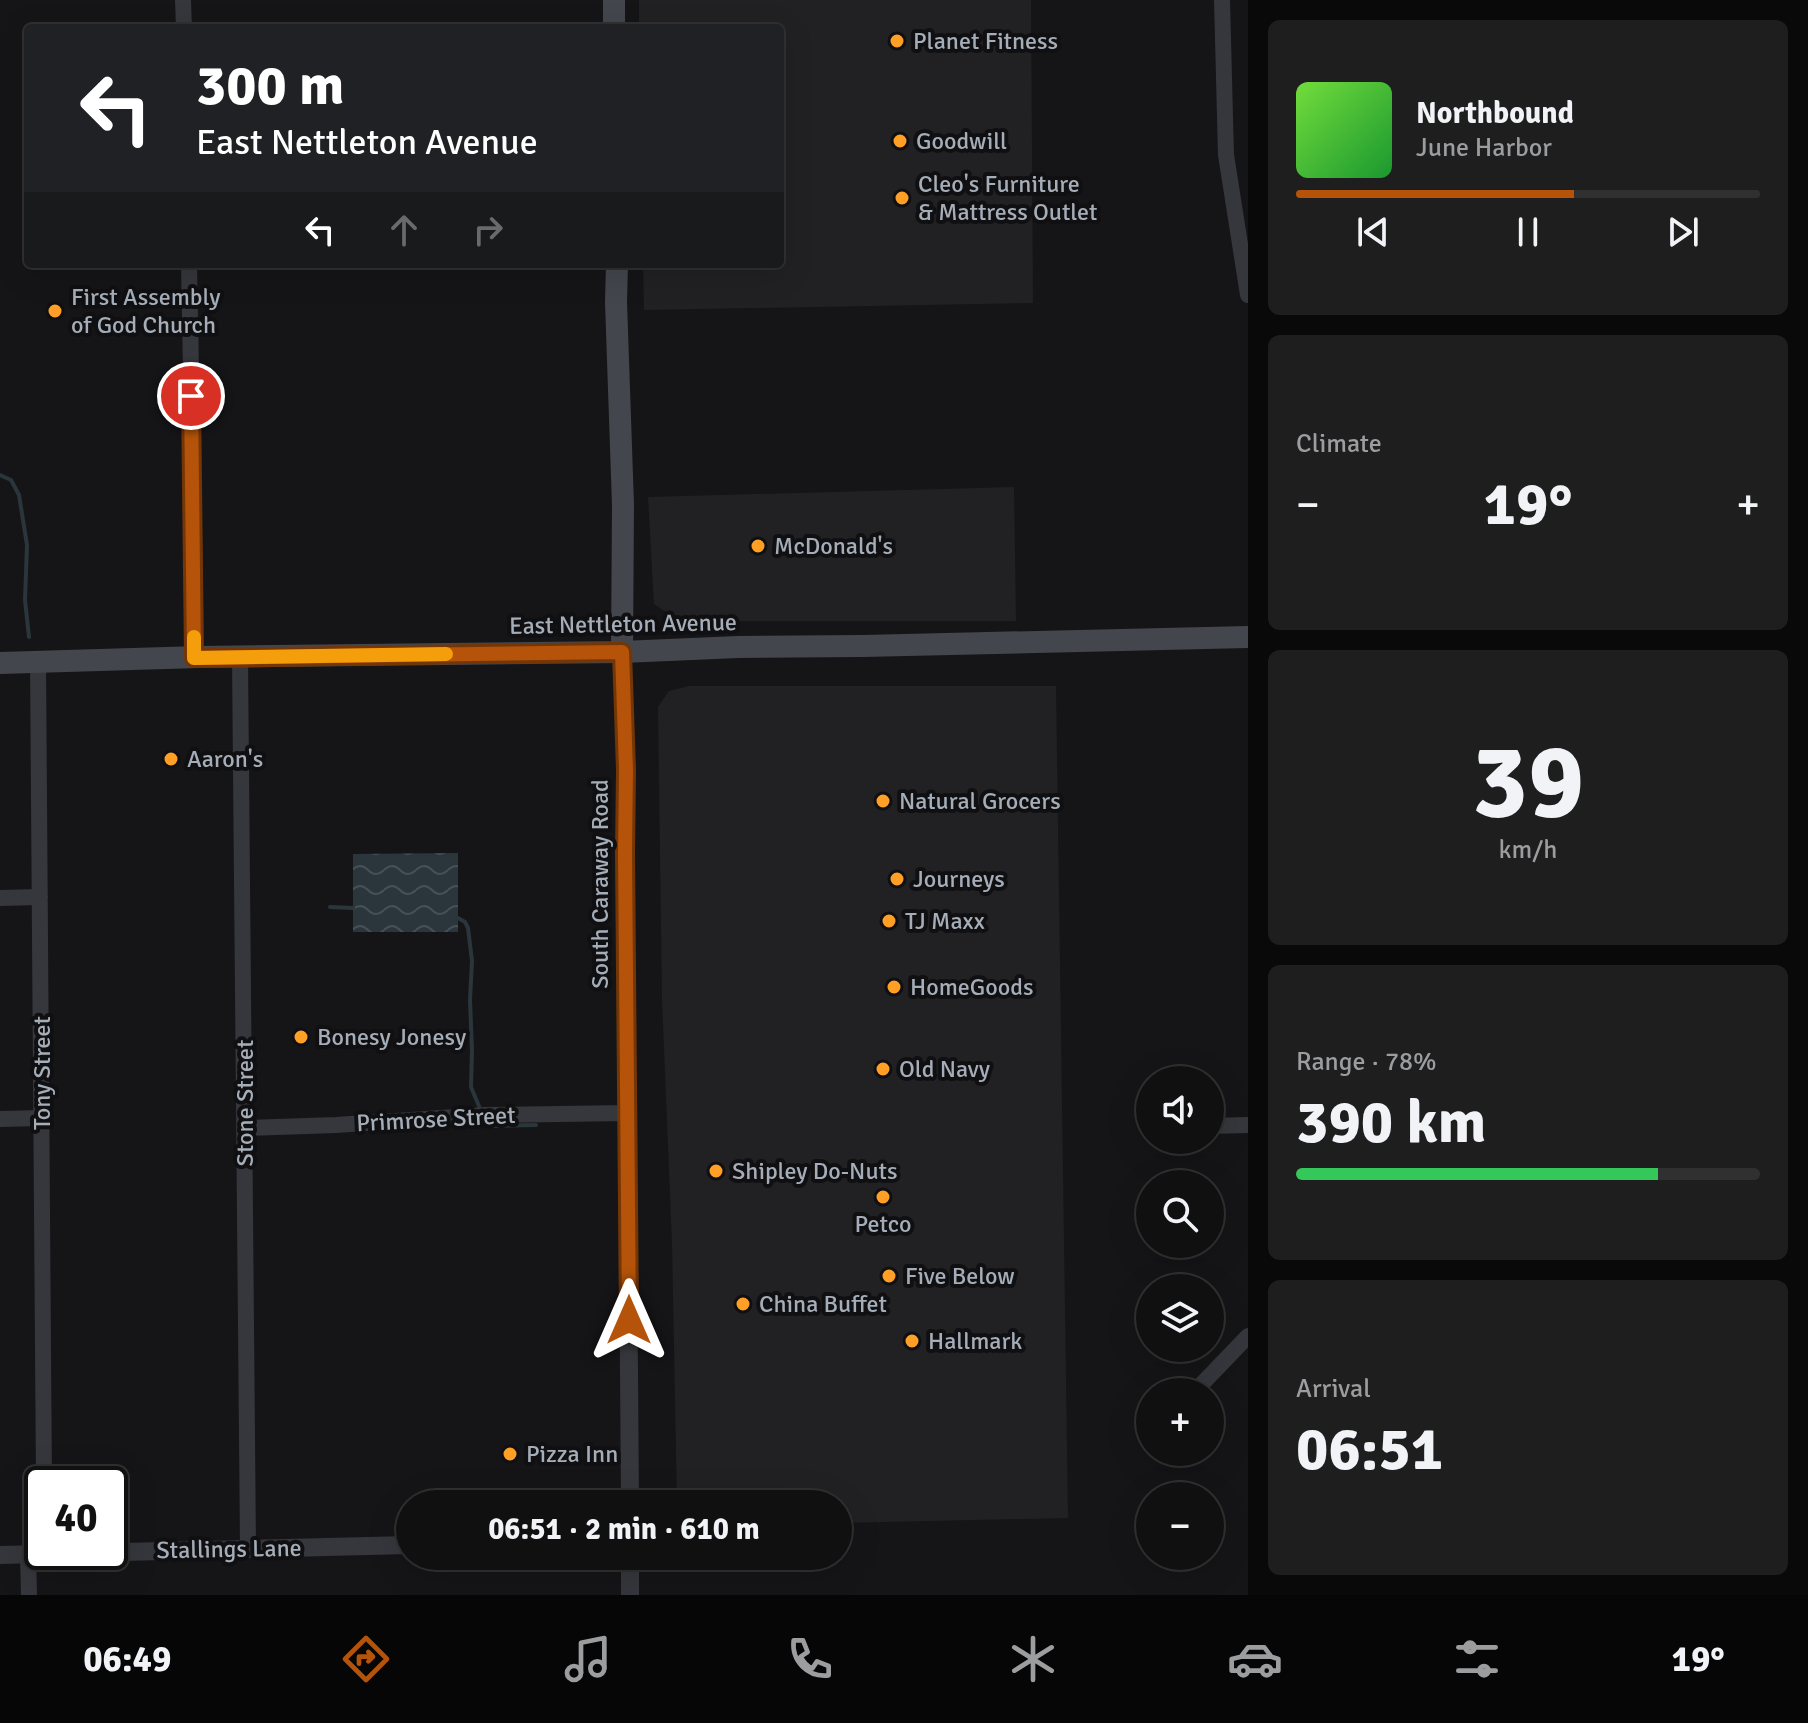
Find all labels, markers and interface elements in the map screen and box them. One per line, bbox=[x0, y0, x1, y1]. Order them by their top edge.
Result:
place label: Planet Fitness bbox=[913, 26, 1058, 56]
marker: Planet Fitness bbox=[888, 32, 906, 50]
text: 300 m bbox=[196, 51, 344, 120]
icon: left bbox=[64, 56, 168, 160]
text: Northbound bbox=[1416, 95, 1574, 132]
text: East Nettleton Avenue bbox=[196, 120, 538, 165]
place label: Goodwill bbox=[916, 126, 1007, 156]
marker: Goodwill bbox=[891, 132, 909, 150]
text: June Harbor bbox=[1416, 132, 1552, 164]
place label: Cleo's Furniture & Mattress Outlet bbox=[918, 169, 1098, 227]
marker: Cleo's Furniture & Mattress Outlet bbox=[893, 189, 911, 207]
icon: left bbox=[298, 208, 342, 252]
icon: ahead bbox=[382, 208, 426, 252]
icon: right bbox=[466, 208, 510, 252]
icon: previous bbox=[1351, 210, 1395, 254]
icon: pause bbox=[1506, 210, 1550, 254]
icon: next bbox=[1661, 210, 1705, 254]
place label: First Assembly of God Church bbox=[71, 282, 221, 340]
marker: First Assembly of God Church bbox=[46, 302, 64, 320]
pin bbox=[157, 362, 225, 430]
icon: arrive bbox=[169, 374, 213, 418]
text: Climate bbox=[1296, 428, 1382, 460]
text: 19° bbox=[1484, 468, 1572, 542]
text: − bbox=[1296, 478, 1320, 532]
text: + bbox=[1736, 478, 1760, 532]
place label: McDonald's bbox=[774, 531, 893, 561]
marker: McDonald's bbox=[749, 537, 767, 555]
street label: East Nettleton Avenue bbox=[509, 607, 737, 641]
text: 39 bbox=[1472, 718, 1584, 846]
place label: Aaron's bbox=[187, 744, 263, 774]
marker: Aaron's bbox=[162, 750, 180, 768]
street label: South Caraway Road bbox=[585, 779, 615, 989]
place label: Natural Grocers bbox=[899, 786, 1061, 816]
marker: Natural Grocers bbox=[874, 792, 892, 810]
text: km/h bbox=[1499, 834, 1557, 866]
place label: Journeys bbox=[913, 864, 1005, 894]
marker: Journeys bbox=[888, 870, 906, 888]
place label: TJ Maxx bbox=[905, 906, 985, 936]
marker: TJ Maxx bbox=[880, 912, 898, 930]
place label: HomeGoods bbox=[910, 972, 1033, 1002]
marker: HomeGoods bbox=[885, 978, 903, 996]
street label: Tony Street bbox=[27, 1016, 57, 1130]
place label: Bonesy Jonesy bbox=[317, 1022, 466, 1052]
marker: Bonesy Jonesy bbox=[292, 1028, 310, 1046]
street label: Stone Street bbox=[230, 1040, 260, 1166]
text: Range · 78% bbox=[1296, 1046, 1437, 1078]
place label: Old Navy bbox=[899, 1054, 990, 1084]
marker: Old Navy bbox=[874, 1060, 892, 1078]
map controls bbox=[1136, 1066, 1224, 1570]
button: sound bbox=[1136, 1066, 1224, 1154]
text: 390 km bbox=[1296, 1086, 1486, 1160]
street label: Primrose Street bbox=[356, 1100, 516, 1138]
place label: Shipley Do-Nuts bbox=[732, 1156, 897, 1186]
marker: Shipley Do-Nuts bbox=[707, 1162, 725, 1180]
button: search bbox=[1136, 1170, 1224, 1258]
marker: Petco bbox=[874, 1188, 892, 1206]
place label: Petco bbox=[855, 1209, 911, 1239]
place label: Five Below bbox=[905, 1261, 1015, 1291]
marker: Five Below bbox=[880, 1267, 898, 1285]
button: layers bbox=[1136, 1274, 1224, 1362]
position arrow bbox=[587, 1278, 671, 1362]
place label: China Buffet bbox=[759, 1289, 887, 1319]
marker: China Buffet bbox=[734, 1295, 752, 1313]
place label: Hallmark bbox=[928, 1326, 1022, 1356]
marker: Hallmark bbox=[903, 1332, 921, 1350]
text: Arrival bbox=[1296, 1373, 1371, 1405]
button: + bbox=[1136, 1378, 1224, 1466]
text: 06:51 bbox=[1296, 1413, 1443, 1487]
place label: Pizza Inn bbox=[526, 1439, 618, 1469]
marker: Pizza Inn bbox=[501, 1445, 519, 1463]
speed limit sign: 40 bbox=[24, 1466, 128, 1570]
button: − bbox=[1136, 1482, 1224, 1570]
text: 06:51 · 2 min · 610 m bbox=[488, 1511, 760, 1548]
street label: Stallings Lane bbox=[156, 1533, 302, 1565]
icon: directions bbox=[338, 1631, 394, 1687]
icon: music bbox=[560, 1631, 616, 1687]
icon: phone bbox=[782, 1631, 838, 1687]
icon: climate bbox=[1005, 1631, 1061, 1687]
icon: car bbox=[1227, 1631, 1283, 1687]
icon: filters bbox=[1449, 1631, 1505, 1687]
text: 06:49 bbox=[83, 1637, 172, 1682]
text: 19° bbox=[1671, 1637, 1725, 1682]

